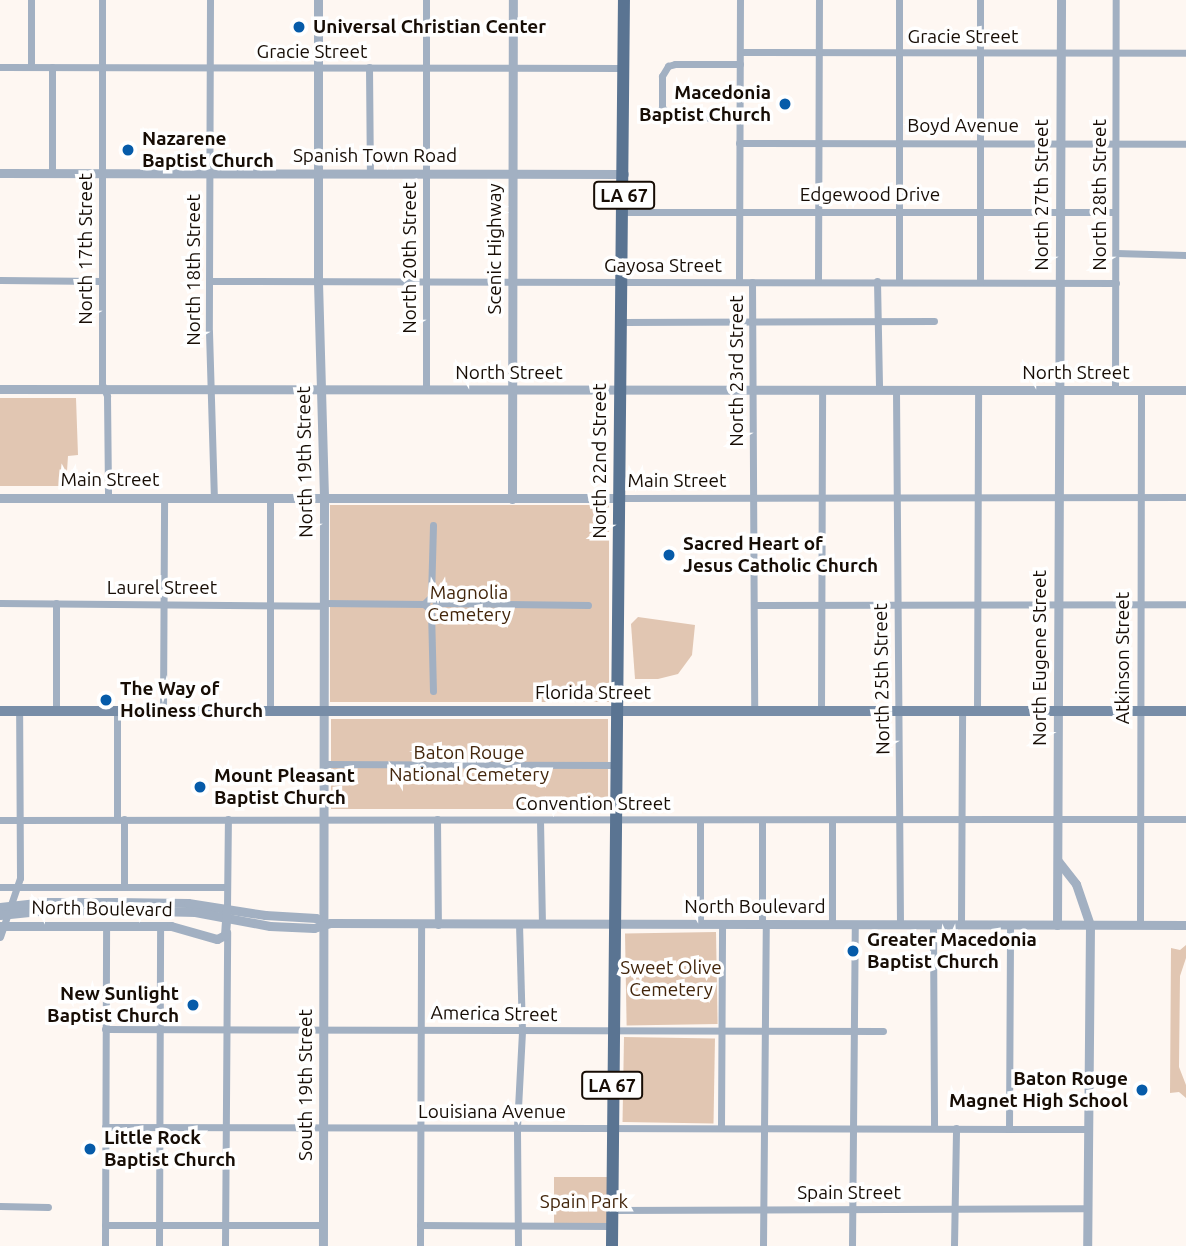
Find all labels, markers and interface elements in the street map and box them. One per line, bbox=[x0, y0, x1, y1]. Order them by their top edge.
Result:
place label: Universal Christian Center bbox=[313, 16, 546, 38]
marker: Universal Christian Center bbox=[291, 19, 307, 35]
street label: Gracie Street bbox=[908, 26, 1018, 48]
street label: Gracie Street bbox=[257, 41, 367, 63]
place label: Macedonia Baptist Church bbox=[639, 82, 771, 126]
marker: Macedonia Baptist Church bbox=[777, 96, 793, 112]
street label: Boyd Avenue bbox=[907, 115, 1019, 137]
street label: North 27th Street bbox=[1031, 119, 1053, 271]
street label: North 28th Street bbox=[1089, 119, 1111, 271]
place label: Nazarene Baptist Church bbox=[142, 128, 274, 172]
marker: Nazarene Baptist Church bbox=[120, 142, 136, 158]
street label: Spanish Town Road bbox=[293, 145, 457, 167]
street label: North 17th Street bbox=[75, 173, 97, 325]
road number: LA 67 bbox=[592, 180, 656, 210]
street label: North 20th Street bbox=[399, 182, 421, 334]
street label: Scenic Highway bbox=[484, 183, 506, 315]
street label: Edgewood Drive bbox=[800, 184, 940, 206]
street label: North 18th Street bbox=[183, 194, 205, 346]
street label: Gayosa Street bbox=[604, 255, 722, 277]
street label: North 23rd Street bbox=[726, 295, 748, 447]
street label: North Street bbox=[455, 362, 563, 384]
street label: North Street bbox=[1022, 362, 1130, 384]
street label: North 22nd Street bbox=[589, 383, 611, 539]
street label: North 19th Street bbox=[292, 386, 318, 538]
street label: Main Street bbox=[60, 469, 160, 491]
street label: Main Street bbox=[627, 470, 727, 492]
place label: Sacred Heart of Jesus Catholic Church bbox=[683, 533, 878, 577]
marker: Sacred Heart of Jesus Catholic Church bbox=[661, 547, 677, 563]
street label: North Eugene Street bbox=[1029, 570, 1051, 746]
street label: Laurel Street bbox=[107, 577, 217, 599]
park label: Magnolia Cemetery bbox=[427, 582, 511, 626]
street label: Atkinson Street bbox=[1112, 592, 1134, 724]
street label: North 25th Street bbox=[869, 603, 895, 755]
place label: The Way of Holiness Church bbox=[120, 678, 263, 722]
street label: Florida Street bbox=[535, 682, 651, 704]
marker: The Way of Holiness Church bbox=[98, 692, 114, 708]
park label: Baton Rouge National Cemetery bbox=[389, 742, 549, 786]
place label: Mount Pleasant Baptist Church bbox=[214, 765, 355, 809]
marker: Mount Pleasant Baptist Church bbox=[192, 779, 208, 795]
street label: Convention Street bbox=[515, 793, 671, 815]
street label: North Boulevard bbox=[31, 896, 173, 922]
street label: North Boulevard bbox=[684, 896, 826, 918]
place label: Greater Macedonia Baptist Church bbox=[867, 929, 1037, 973]
marker: Greater Macedonia Baptist Church bbox=[845, 943, 861, 959]
park label: Sweet Olive Cemetery bbox=[620, 957, 722, 1001]
place label: New Sunlight Baptist Church bbox=[47, 983, 179, 1027]
marker: New Sunlight Baptist Church bbox=[185, 997, 201, 1013]
street label: America Street bbox=[430, 1001, 558, 1027]
street label: South 19th Street bbox=[295, 1009, 317, 1161]
place label: Baton Rouge Magnet High School bbox=[949, 1068, 1128, 1112]
road number: LA 67 bbox=[580, 1070, 644, 1100]
marker: Baton Rouge Magnet High School bbox=[1134, 1082, 1150, 1098]
street label: Louisiana Avenue bbox=[418, 1101, 566, 1123]
place label: Little Rock Baptist Church bbox=[104, 1127, 236, 1171]
marker: Little Rock Baptist Church bbox=[82, 1141, 98, 1157]
street label: Spain Street bbox=[797, 1182, 901, 1204]
park label: Spain Park bbox=[540, 1191, 628, 1213]

